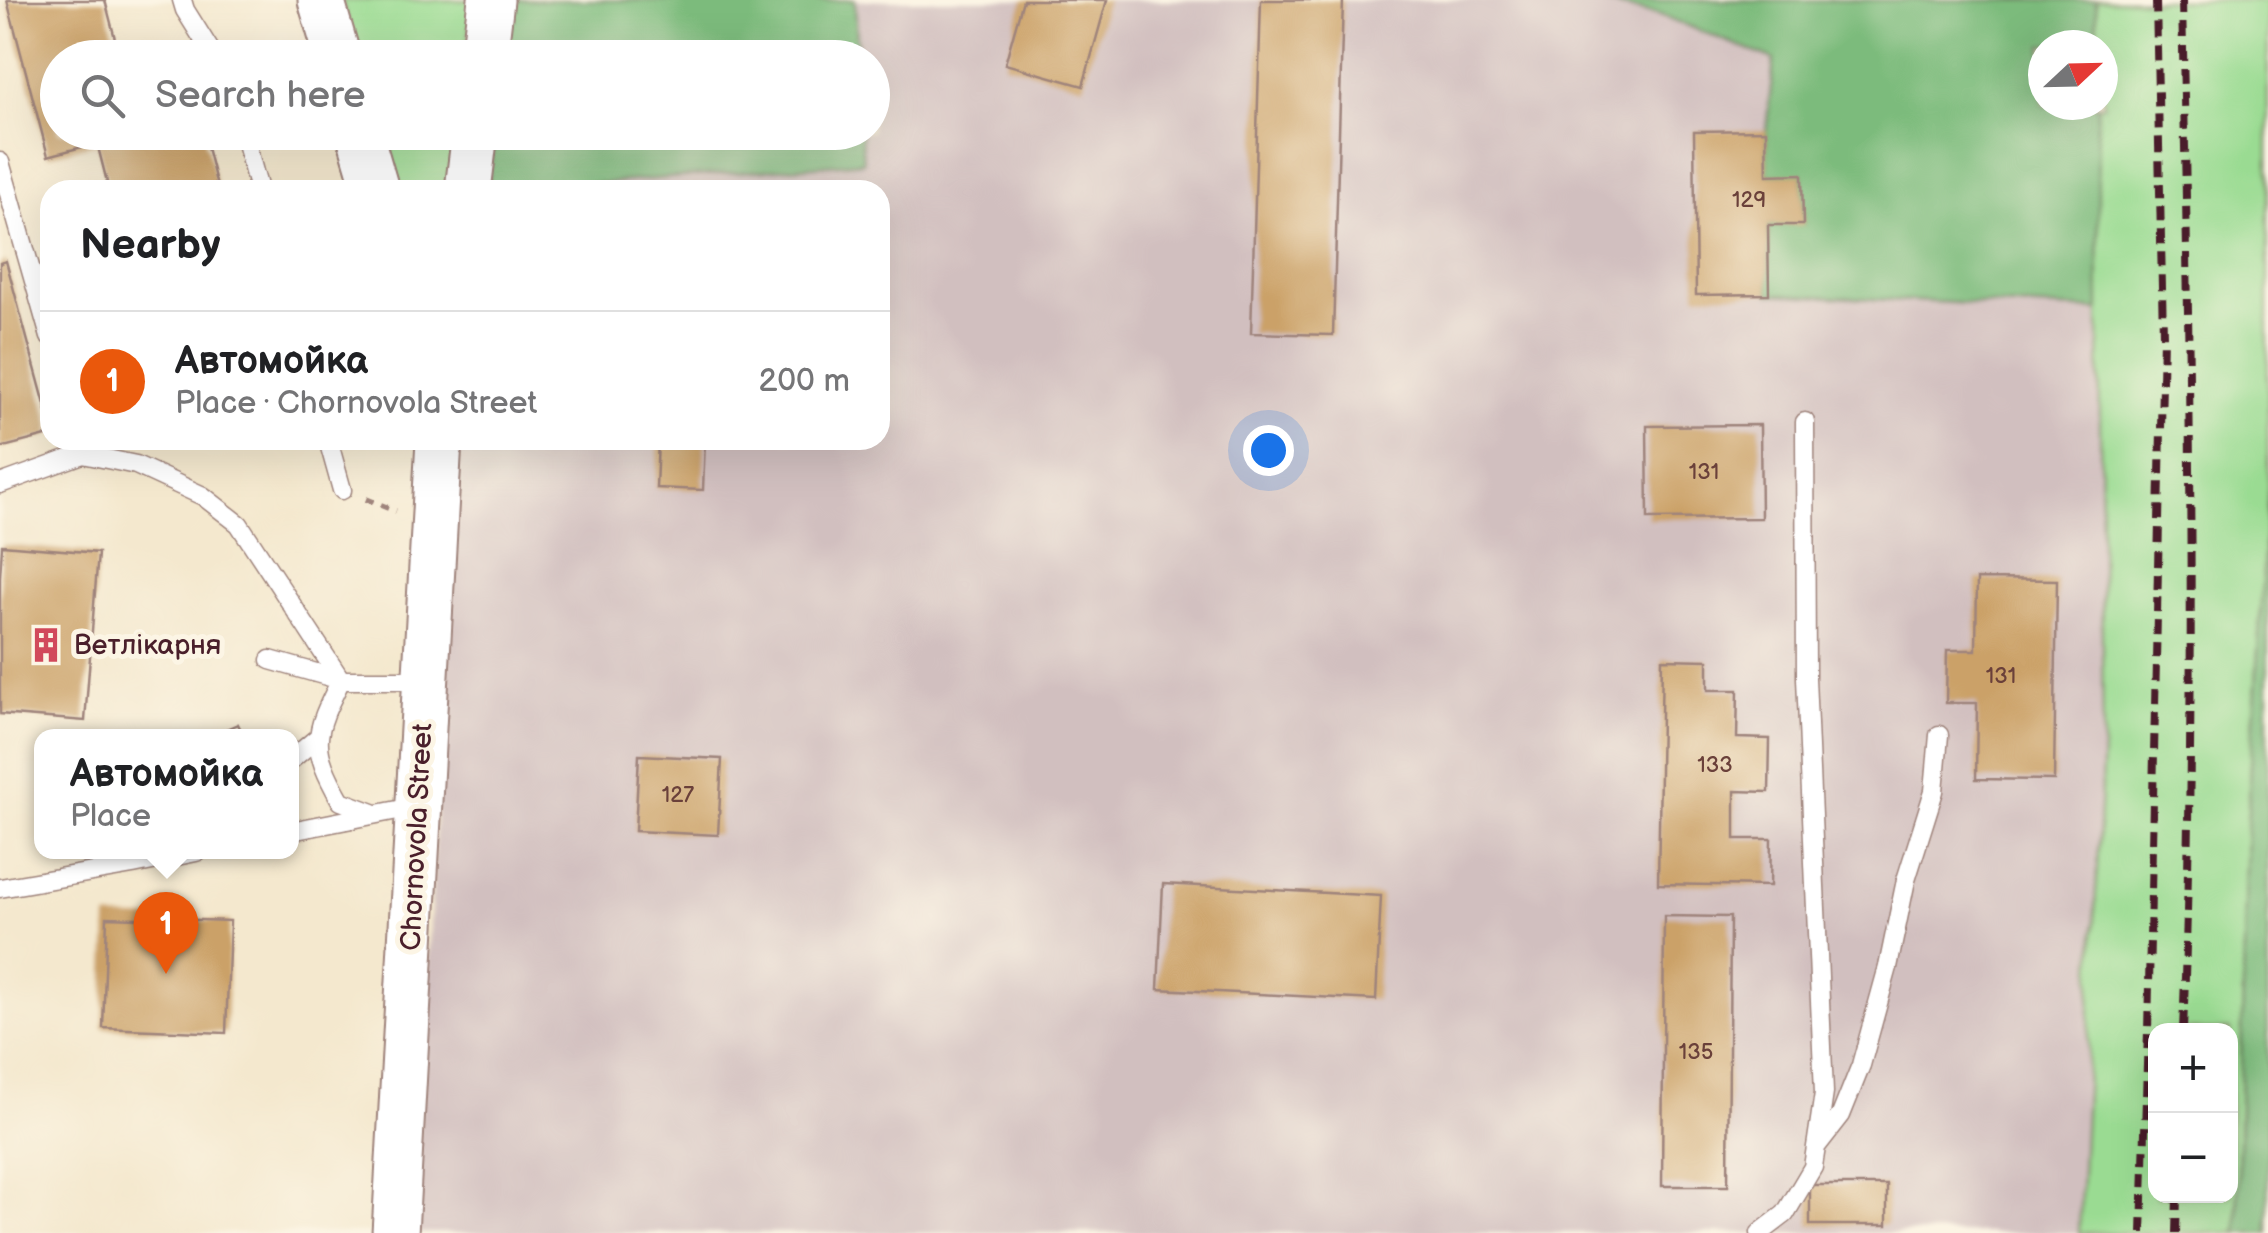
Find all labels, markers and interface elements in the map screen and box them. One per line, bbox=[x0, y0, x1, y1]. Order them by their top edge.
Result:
north arrow bbox=[2028, 30, 2118, 120]
search box bbox=[40, 40, 890, 150]
icon: search bbox=[75, 68, 130, 123]
text: Search here bbox=[155, 73, 366, 118]
house number: 129 bbox=[1732, 187, 1766, 214]
text: Nearby bbox=[80, 220, 220, 271]
text: Автомойка bbox=[175, 339, 368, 384]
text: 1 bbox=[106, 362, 119, 401]
text: 200 m bbox=[758, 362, 850, 401]
text: Place · Chornovola Street bbox=[175, 384, 537, 423]
your location bbox=[1243, 425, 1294, 476]
house number: 131 bbox=[1689, 459, 1719, 486]
building icon: Ветлікарня bbox=[27, 626, 65, 664]
place label: Ветлікарня bbox=[74, 629, 221, 662]
house number: 131 bbox=[1986, 663, 2016, 690]
street label: Chornovola Street bbox=[395, 722, 439, 952]
popup bbox=[34, 729, 299, 859]
text: Автомойка bbox=[70, 752, 263, 797]
house number: 133 bbox=[1697, 752, 1733, 779]
house number: 127 bbox=[662, 782, 694, 809]
text: Place bbox=[70, 797, 151, 836]
pin: 1 bbox=[134, 892, 198, 974]
map controls bbox=[2148, 1023, 2238, 1203]
button: + bbox=[2148, 1023, 2238, 1113]
house number: 135 bbox=[1679, 1039, 1713, 1066]
button: − bbox=[2148, 1113, 2238, 1203]

